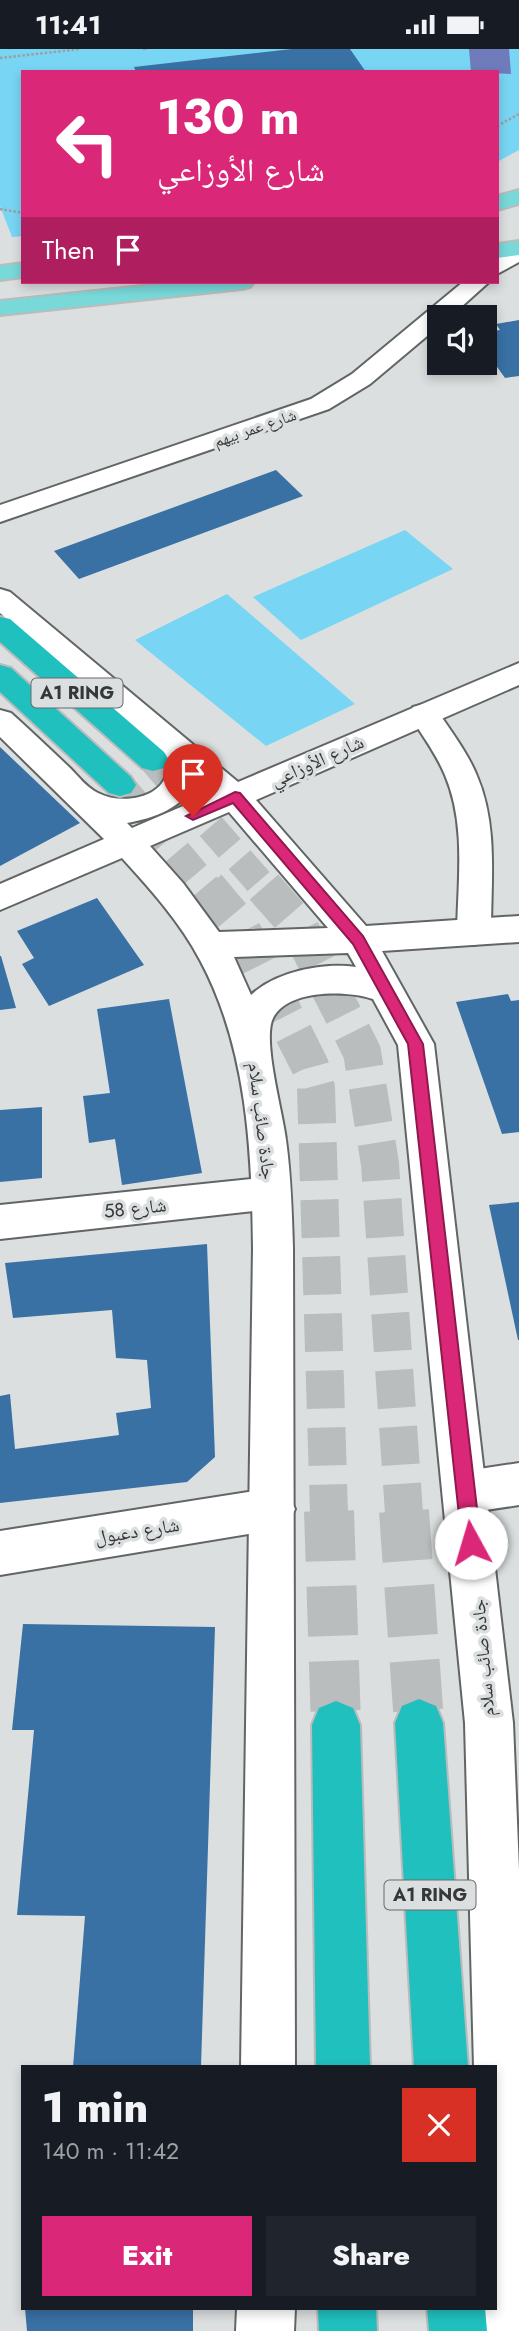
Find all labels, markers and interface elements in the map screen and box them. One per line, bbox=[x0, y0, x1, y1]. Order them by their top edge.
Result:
text: 11:41 bbox=[35, 6, 101, 44]
text: 130 m bbox=[157, 82, 300, 152]
icon: left bbox=[42, 98, 133, 189]
text: شارع الأوزاعي bbox=[157, 147, 325, 193]
text: Then bbox=[42, 231, 95, 269]
icon: arrive bbox=[109, 231, 147, 269]
map controls bbox=[427, 305, 497, 375]
button: sound bbox=[427, 305, 497, 375]
street label: شارع عمر بيهم bbox=[211, 403, 299, 453]
road number: A1 RING bbox=[32, 679, 122, 707]
street label: شارع الأوزاعي bbox=[266, 728, 369, 795]
pin bbox=[163, 744, 223, 816]
icon: arrive bbox=[174, 755, 212, 793]
street label: جادة صائب سلام bbox=[241, 1061, 283, 1181]
street label: شارع 58 bbox=[102, 1191, 168, 1225]
position arrow bbox=[434, 1506, 508, 1580]
street label: شارع دعبول bbox=[93, 1511, 181, 1551]
street label: جادة صائب سلام bbox=[464, 1598, 502, 1718]
road number: A1 RING bbox=[384, 1881, 476, 1909]
text: 1 min bbox=[42, 2077, 148, 2138]
button: close bbox=[402, 2088, 476, 2162]
text: 140 m · 11:42 bbox=[42, 2134, 179, 2168]
button: Exit bbox=[42, 2216, 252, 2296]
button: Share bbox=[266, 2216, 476, 2296]

